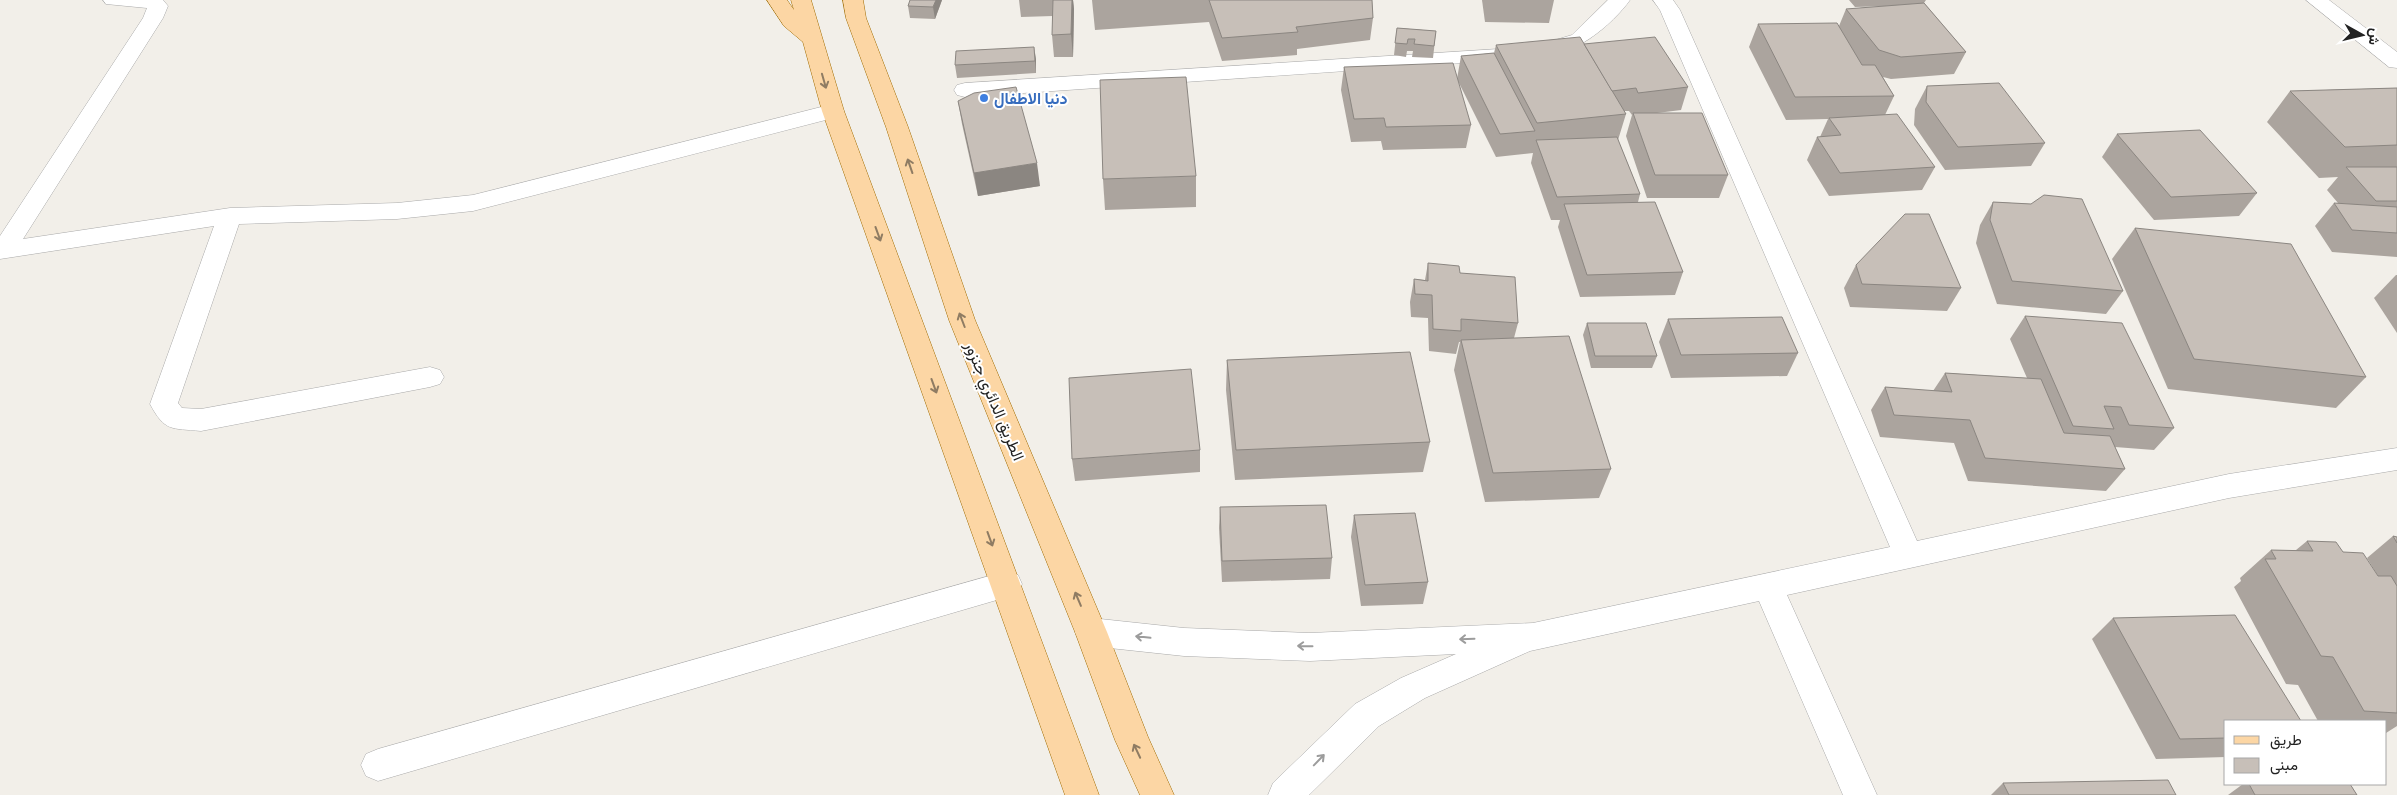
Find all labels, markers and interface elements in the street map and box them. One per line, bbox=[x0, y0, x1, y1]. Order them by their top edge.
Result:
north arrow bbox=[2337, 10, 2387, 60]
text: ش bbox=[2365, 27, 2385, 47]
one-way arrow bbox=[819, 72, 829, 88]
place label: دنيا الاطفال bbox=[994, 88, 1068, 108]
marker: دنيا الاطفال bbox=[978, 92, 990, 104]
one-way arrow bbox=[905, 159, 914, 174]
one-way arrow bbox=[874, 226, 883, 241]
one-way arrow bbox=[957, 313, 966, 328]
street label: الطريق الدائري جنزور bbox=[957, 338, 1029, 465]
one-way arrow bbox=[930, 378, 939, 394]
one-way arrow bbox=[986, 531, 995, 546]
one-way arrow bbox=[1072, 592, 1082, 607]
one-way arrow bbox=[1135, 632, 1151, 642]
one-way arrow bbox=[1459, 635, 1475, 644]
one-way arrow bbox=[1297, 642, 1313, 651]
legend bbox=[2224, 720, 2387, 785]
text: طريق bbox=[2270, 730, 2302, 750]
one-way arrow bbox=[1131, 744, 1141, 759]
one-way arrow bbox=[1313, 754, 1325, 766]
text: مبنى bbox=[2270, 755, 2298, 775]

